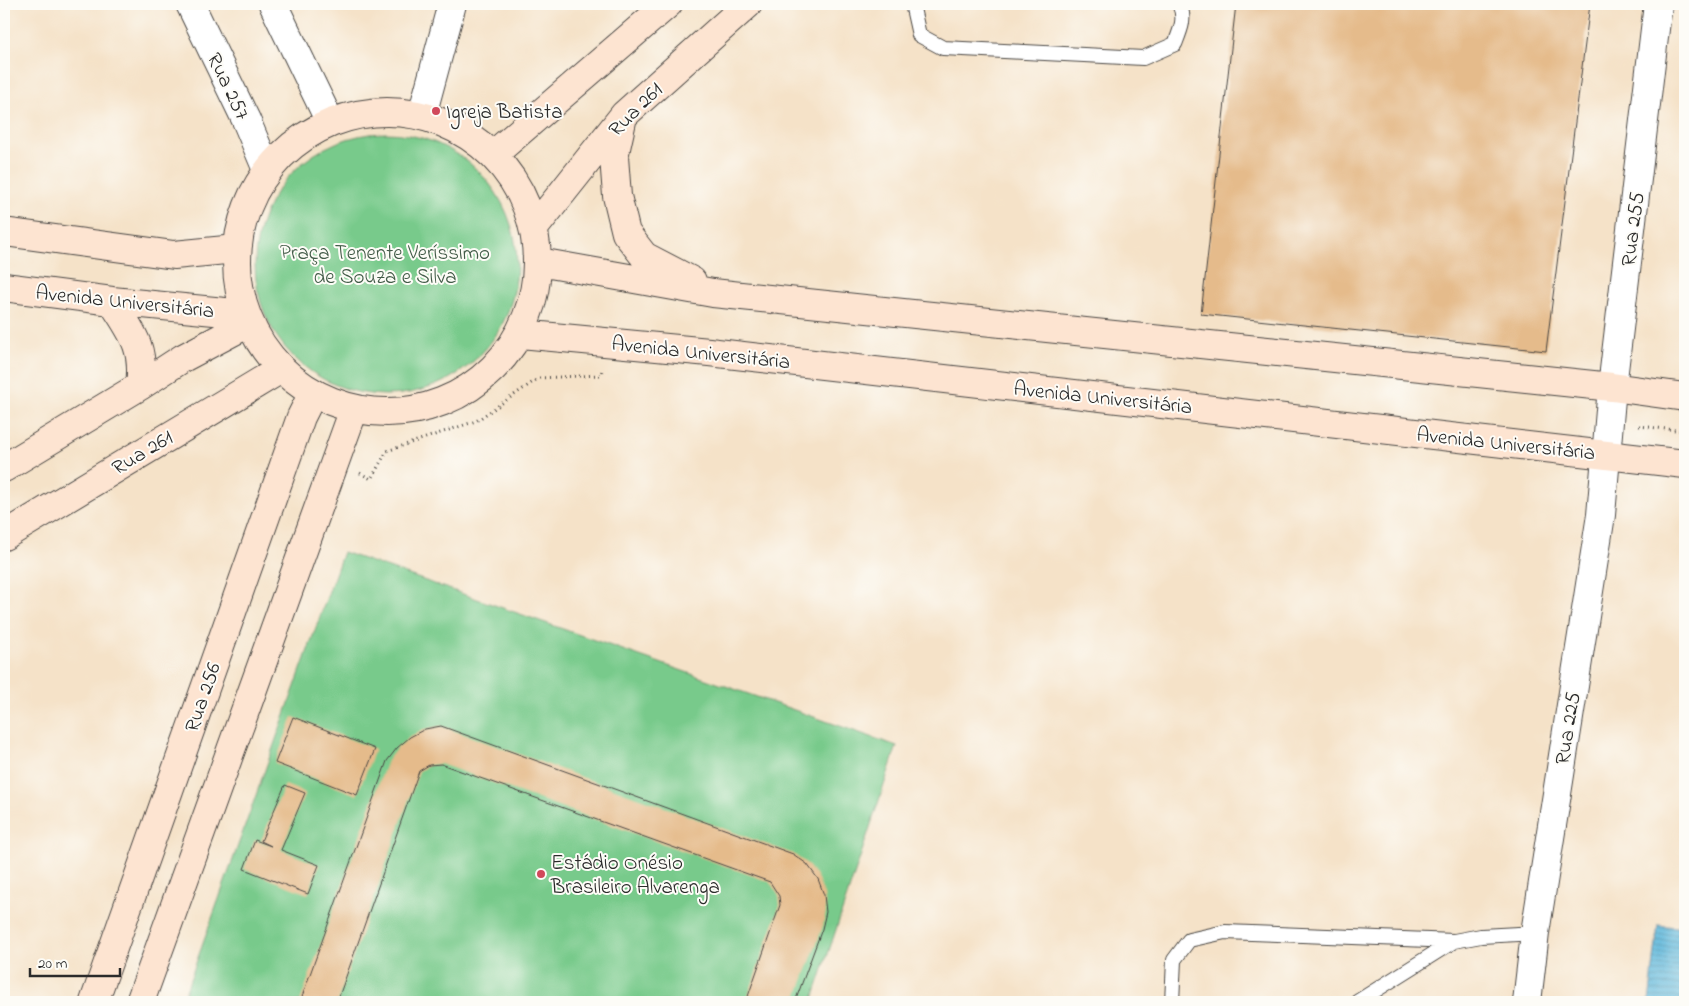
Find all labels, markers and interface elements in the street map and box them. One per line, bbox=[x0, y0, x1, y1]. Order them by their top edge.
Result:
street label: Rua 257 bbox=[198, 48, 256, 126]
street label: Rua 261 bbox=[602, 76, 671, 145]
place label: Igreja Batista bbox=[446, 98, 563, 130]
marker: Igreja Batista bbox=[430, 105, 442, 117]
street label: Rua 255 bbox=[1615, 190, 1653, 268]
park label: Praça Tenente Veríssimo de Souza e Silva bbox=[280, 239, 490, 293]
street label: Avenida Universitária bbox=[34, 279, 216, 327]
street label: Avenida Universitária bbox=[610, 330, 792, 378]
street label: Avenida Universitária bbox=[1012, 375, 1194, 423]
street label: Avenida Universitária bbox=[1415, 421, 1597, 469]
street label: Rua 261 bbox=[107, 424, 180, 484]
street label: Rua 256 bbox=[178, 659, 230, 736]
street label: Rua 225 bbox=[1548, 690, 1590, 767]
place label: Estádio Onésio Brasileiro Alvarenga bbox=[550, 849, 720, 905]
marker: Estádio Onésio Brasileiro Alvarenga bbox=[535, 868, 547, 880]
scale bar bbox=[30, 946, 120, 978]
text: 20 m bbox=[38, 953, 68, 975]

